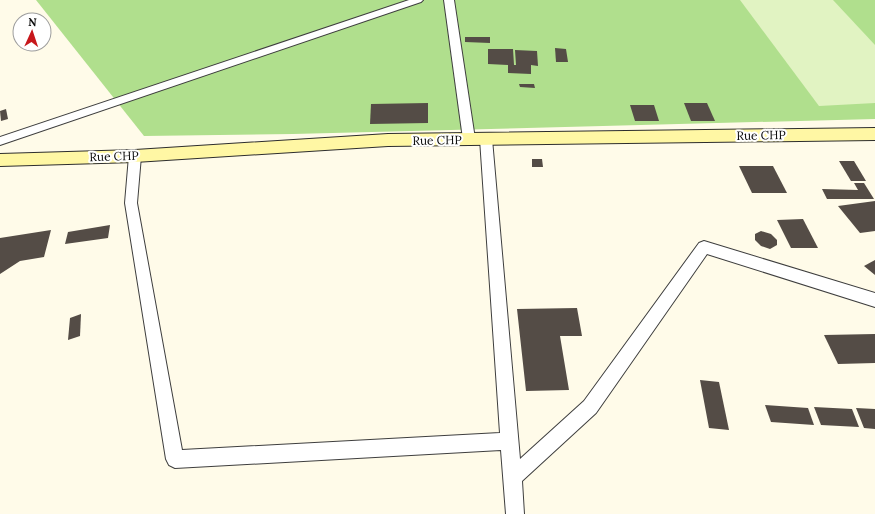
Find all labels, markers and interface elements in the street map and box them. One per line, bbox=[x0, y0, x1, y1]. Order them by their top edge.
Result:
north arrow bbox=[12, 12, 52, 52]
text: N bbox=[28, 15, 38, 29]
street label: Rue CHP bbox=[736, 127, 786, 143]
street label: Rue CHP bbox=[412, 132, 462, 148]
street label: Rue CHP bbox=[89, 148, 139, 164]

